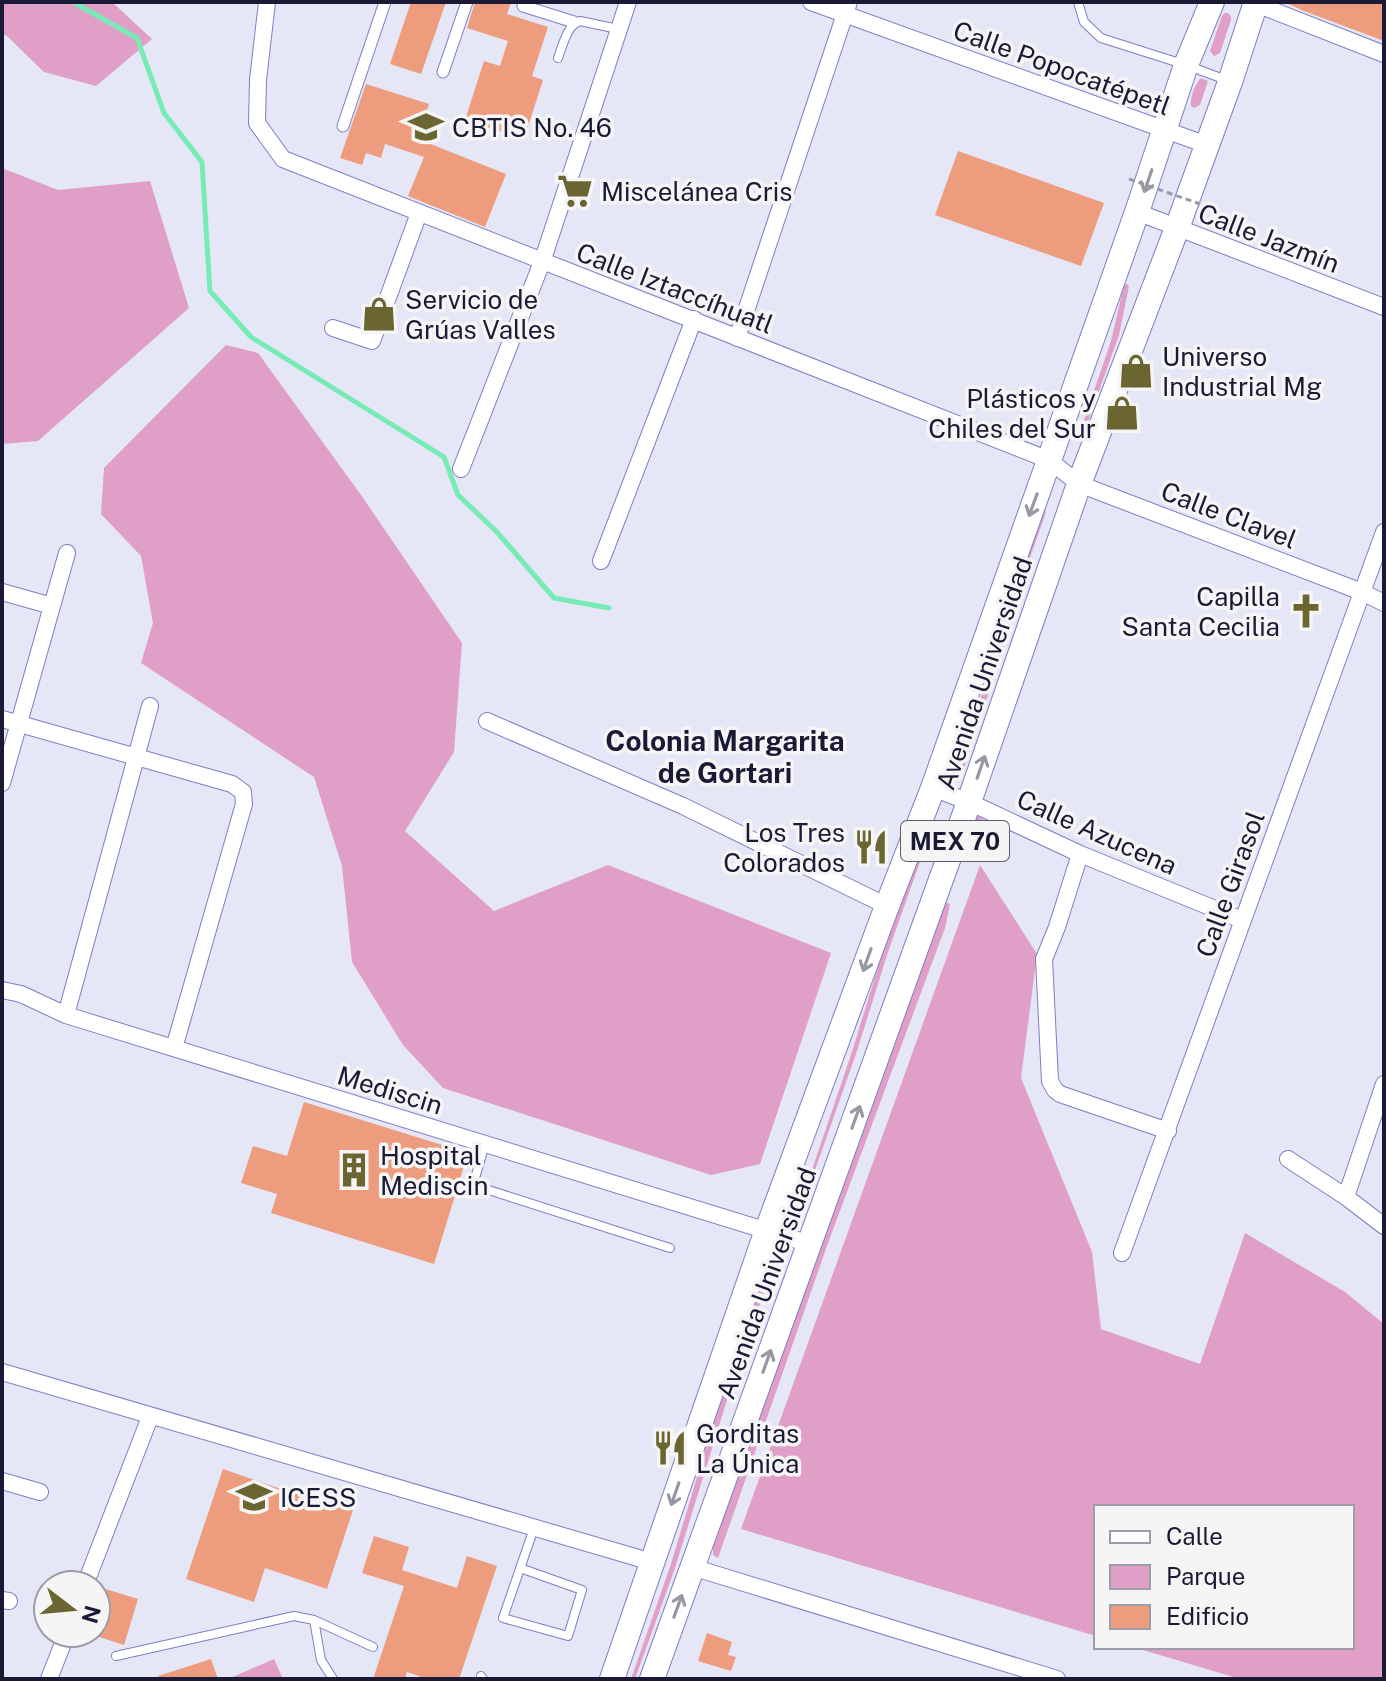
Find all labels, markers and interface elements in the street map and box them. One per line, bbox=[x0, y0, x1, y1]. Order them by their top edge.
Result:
street label: Calle Popocatépetl bbox=[949, 14, 1175, 122]
school or university icon: CBTIS No. 46 bbox=[407, 108, 445, 146]
place label: CBTIS No. 46 bbox=[452, 112, 612, 143]
one-way arrow bbox=[1139, 168, 1154, 193]
supermarket icon: Miscelánea Cris bbox=[556, 172, 594, 210]
place label: Miscelánea Cris bbox=[601, 176, 792, 207]
street label: Calle Jazmín bbox=[1194, 197, 1344, 279]
street label: Calle Iztaccíhuatl bbox=[572, 236, 778, 340]
place label: Servicio de Grúas Valles bbox=[405, 284, 556, 345]
shop icon: Servicio de Grúas Valles bbox=[360, 295, 398, 333]
place label: Universo Industrial Mg bbox=[1162, 341, 1322, 402]
shop icon: Universo Industrial Mg bbox=[1117, 352, 1155, 390]
place label: Plásticos y Chiles del Sur bbox=[928, 383, 1096, 444]
shop icon: Plásticos y Chiles del Sur bbox=[1103, 394, 1141, 432]
street label: Calle Clavel bbox=[1157, 475, 1301, 555]
one-way arrow bbox=[1025, 492, 1040, 517]
street label: Avenida Universidad bbox=[930, 552, 1038, 794]
place label: Capilla Santa Cecilia bbox=[1121, 581, 1280, 642]
church icon: Capilla Santa Cecilia bbox=[1287, 592, 1325, 630]
district label: Colonia Margarita de Gortari bbox=[605, 724, 845, 789]
one-way arrow bbox=[975, 754, 990, 779]
street label: Calle Azucena bbox=[1012, 783, 1182, 881]
street label: Calle Girasol bbox=[1189, 807, 1271, 961]
place label: Los Tres Colorados bbox=[723, 817, 845, 878]
road number: MEX 70 bbox=[901, 821, 1009, 861]
restaurant icon: Los Tres Colorados bbox=[852, 828, 890, 866]
one-way arrow bbox=[859, 947, 873, 971]
street label: Mediscin bbox=[334, 1059, 446, 1121]
one-way arrow bbox=[849, 1105, 864, 1130]
place label: Hospital Mediscin bbox=[380, 1140, 488, 1201]
building icon: Hospital Mediscin bbox=[335, 1151, 373, 1189]
street label: Avenida Universidad bbox=[710, 1163, 822, 1403]
one-way arrow bbox=[761, 1349, 775, 1374]
place label: Gorditas La Única bbox=[696, 1418, 799, 1479]
restaurant icon: Gorditas La Única bbox=[651, 1429, 689, 1467]
school or university icon: ICESS bbox=[235, 1478, 273, 1516]
one-way arrow bbox=[667, 1481, 682, 1506]
place label: ICESS bbox=[280, 1482, 357, 1513]
legend bbox=[1094, 1505, 1354, 1649]
text: Calle bbox=[1166, 1522, 1223, 1550]
text: Parque bbox=[1166, 1562, 1245, 1590]
north arrow bbox=[32, 1569, 112, 1649]
one-way arrow bbox=[672, 1593, 687, 1618]
text: Edificio bbox=[1166, 1602, 1249, 1630]
text: N bbox=[76, 1603, 106, 1626]

